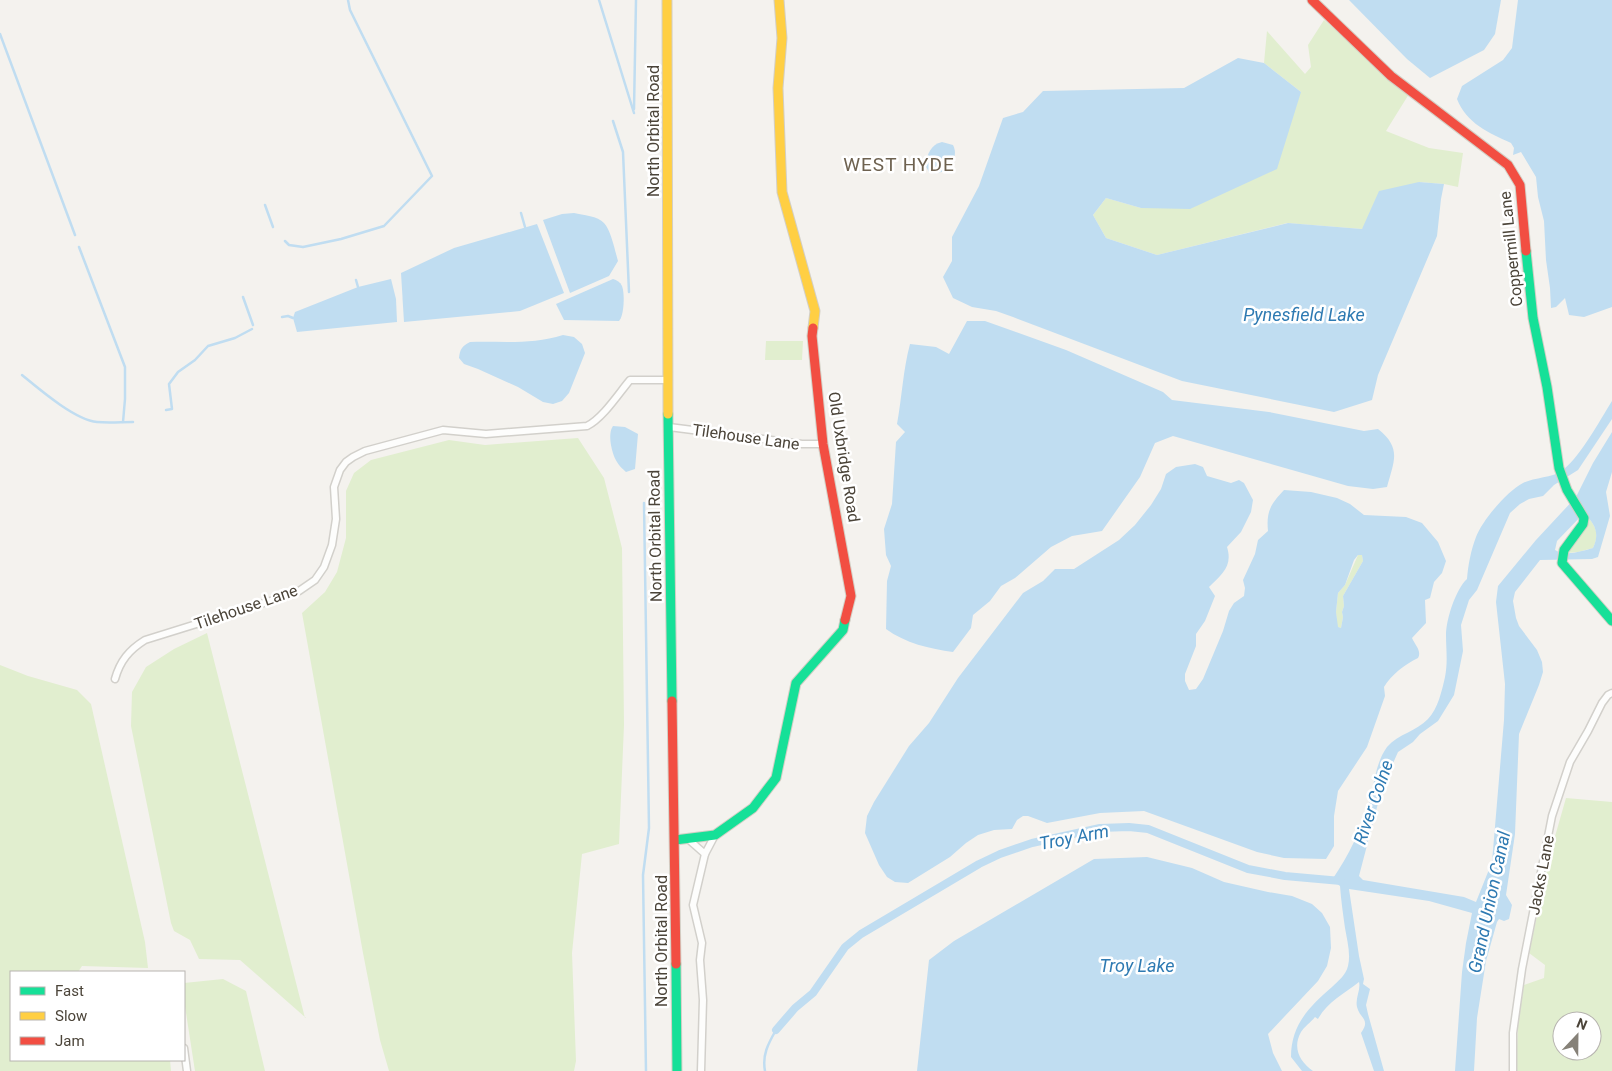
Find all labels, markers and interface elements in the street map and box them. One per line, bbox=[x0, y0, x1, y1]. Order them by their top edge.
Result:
street label: North Orbital Road bbox=[644, 65, 663, 197]
district label: WEST HYDE bbox=[843, 153, 955, 176]
street label: Coppermill Lane bbox=[1496, 190, 1526, 308]
water label: Pynesfield Lake bbox=[1243, 304, 1365, 325]
street label: Old Uxbridge Road bbox=[824, 390, 864, 524]
street label: Tilehouse Lane bbox=[691, 420, 801, 454]
street label: North Orbital Road bbox=[644, 470, 666, 602]
street label: Tilehouse Lane bbox=[192, 580, 300, 634]
water label: River Colne bbox=[1349, 757, 1397, 847]
water label: Troy Arm bbox=[1037, 820, 1111, 854]
water label: Grand Union Canal bbox=[1464, 828, 1514, 975]
street label: Jacks Lane bbox=[1524, 833, 1558, 917]
street label: North Orbital Road bbox=[652, 875, 671, 1007]
water label: Troy Lake bbox=[1100, 955, 1174, 976]
legend bbox=[10, 971, 185, 1061]
text: Fast bbox=[55, 982, 84, 1000]
text: Slow bbox=[55, 1007, 87, 1025]
north arrow bbox=[1552, 1011, 1602, 1061]
text: N bbox=[1574, 1015, 1589, 1033]
text: Jam bbox=[55, 1032, 85, 1050]

